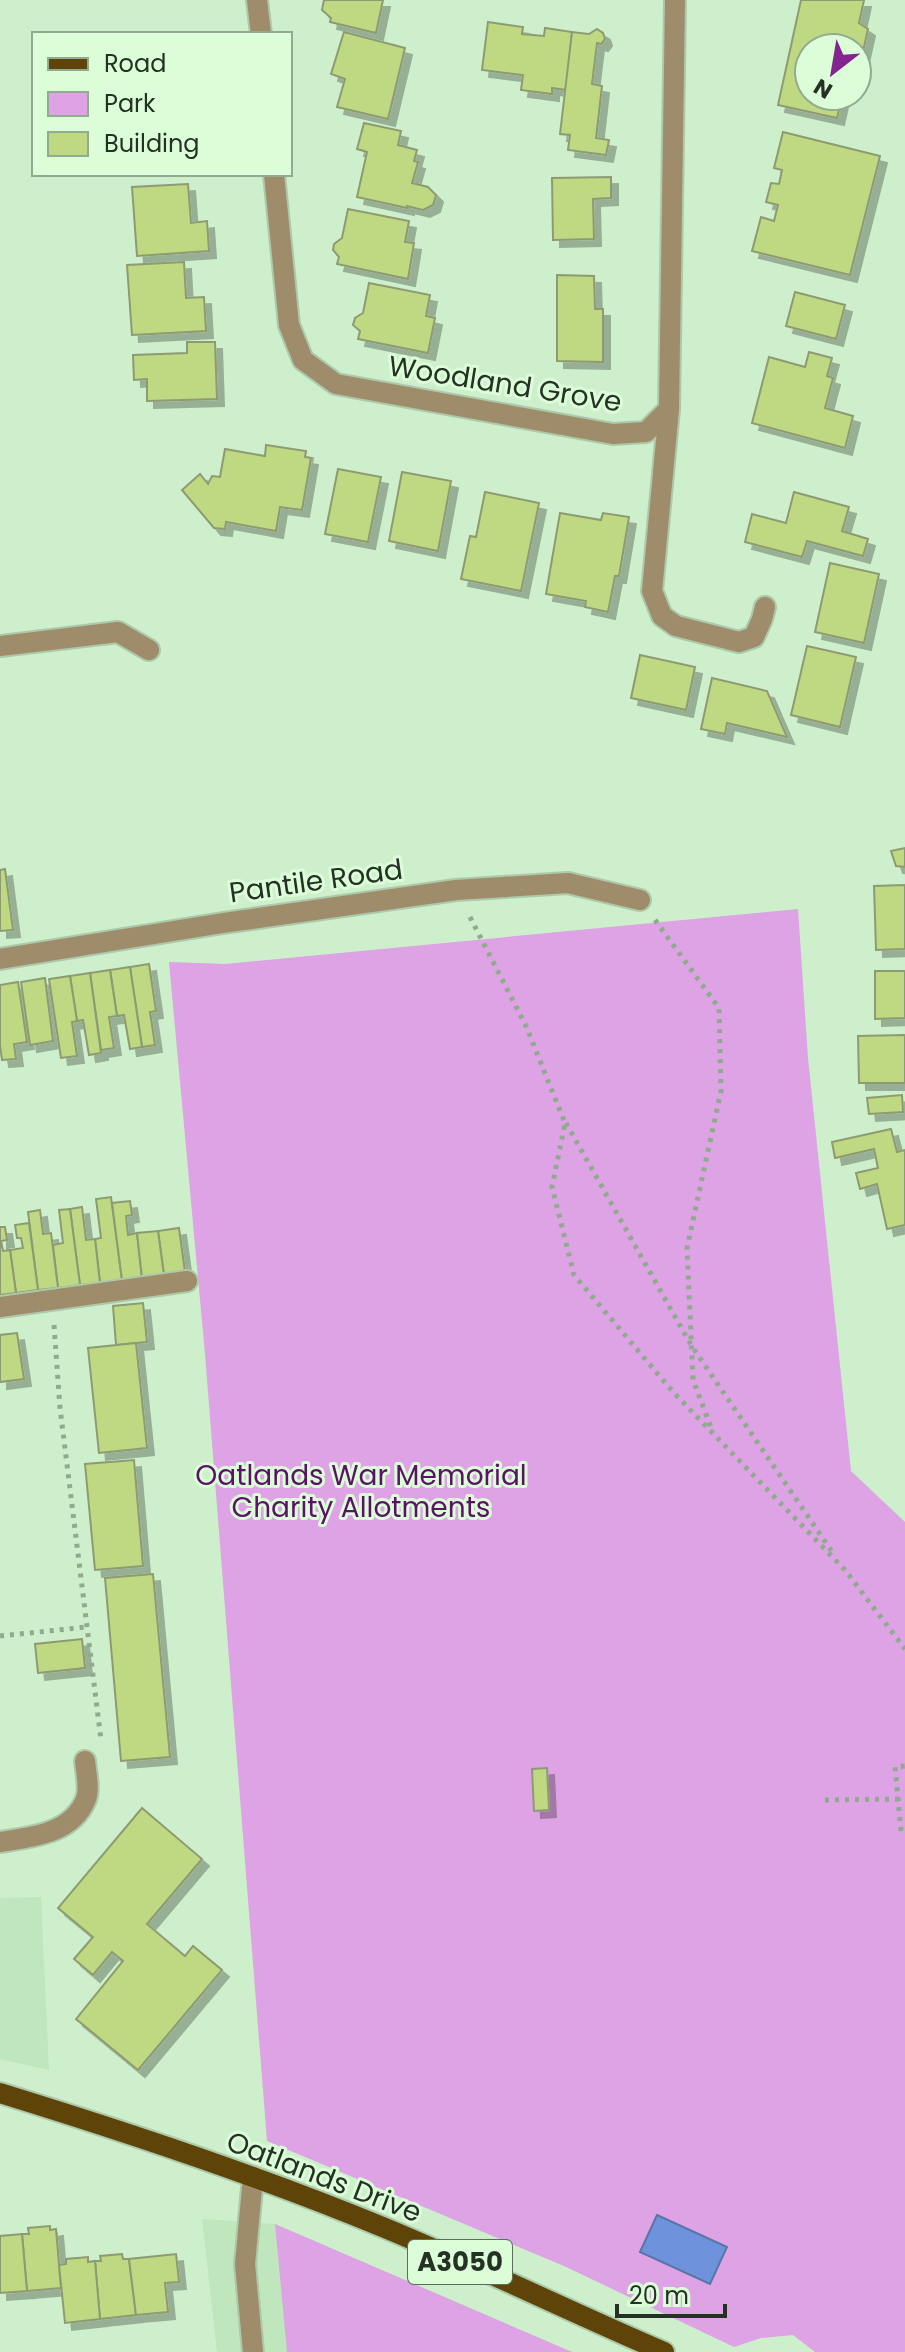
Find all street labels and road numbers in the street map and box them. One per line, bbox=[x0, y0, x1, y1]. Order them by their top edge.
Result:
street label: Woodland Grove bbox=[386, 346, 624, 422]
street label: Pantile Road bbox=[227, 850, 405, 912]
street label: Oatlands Drive bbox=[221, 2122, 427, 2232]
road number: A3050 bbox=[408, 2240, 512, 2284]

